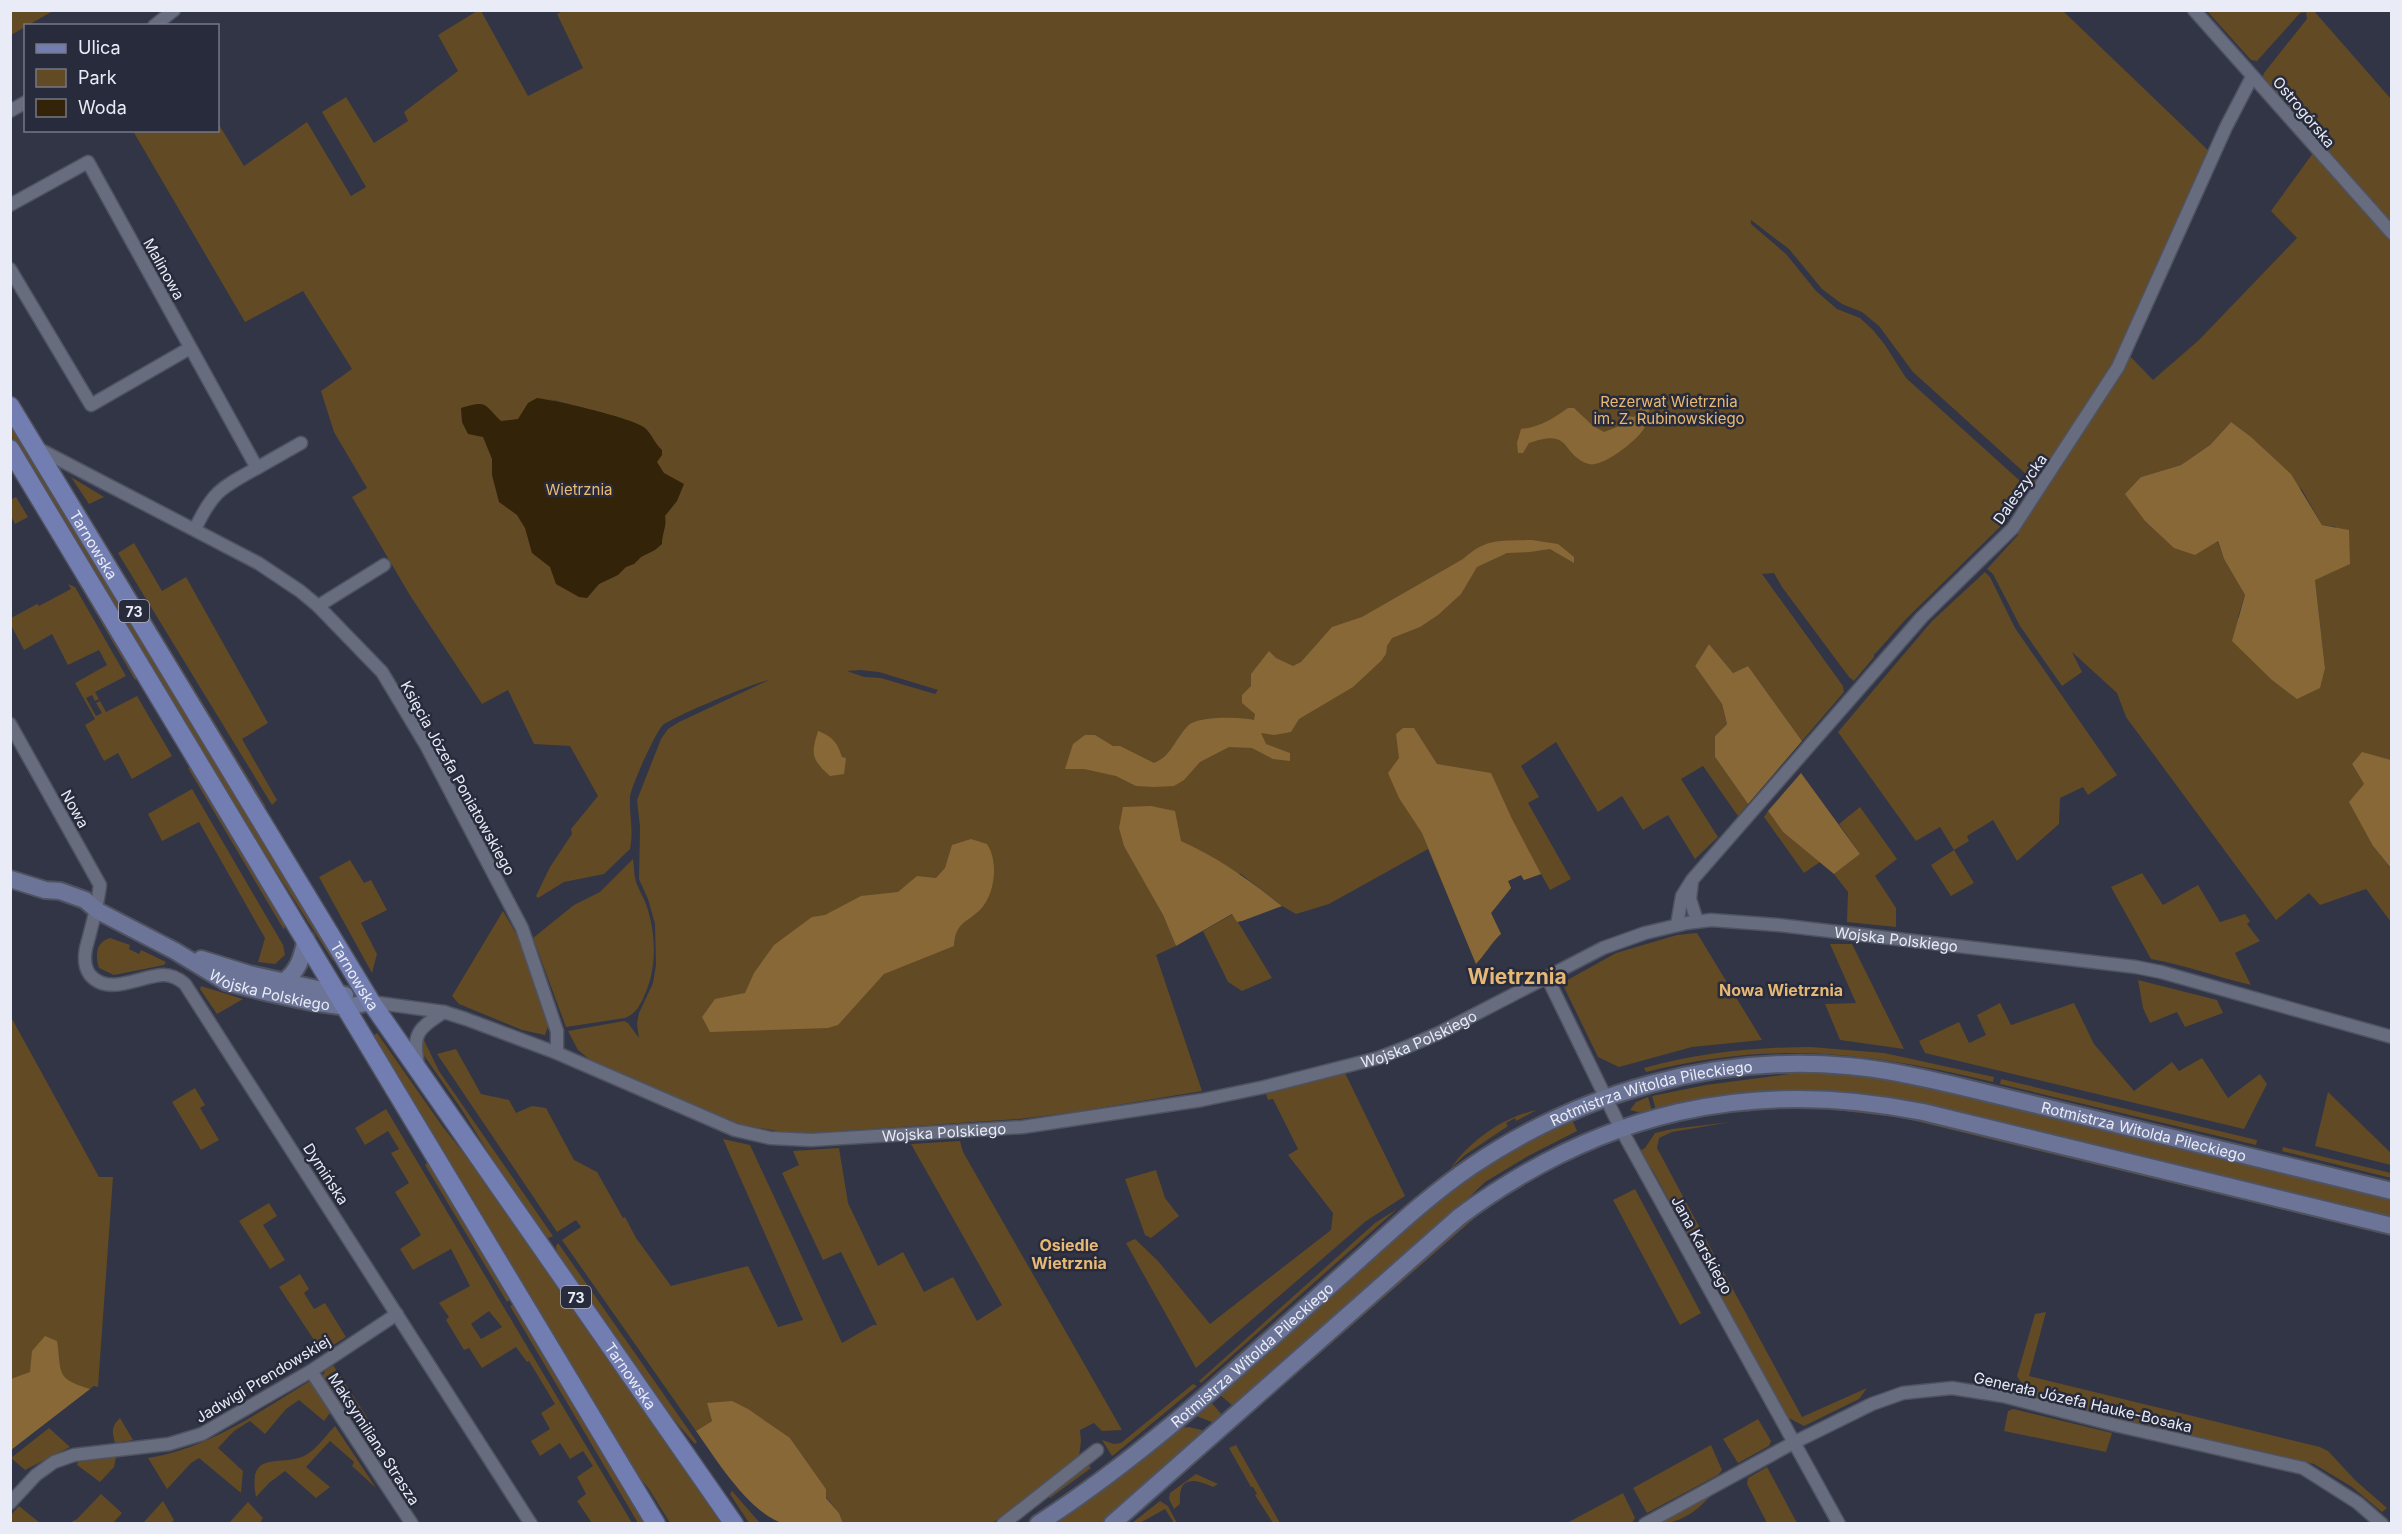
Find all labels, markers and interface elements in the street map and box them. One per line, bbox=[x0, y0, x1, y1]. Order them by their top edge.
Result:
legend bbox=[24, 24, 219, 132]
text: Ulica bbox=[78, 37, 121, 58]
text: Park bbox=[78, 67, 117, 88]
street label: Ostrogórska bbox=[2269, 73, 2339, 151]
text: Woda bbox=[78, 97, 127, 118]
street label: Malinowa bbox=[139, 235, 189, 303]
park label: Rezerwat Wietrznia im. Z. Rubinowskiego bbox=[1593, 392, 1745, 428]
street label: Daleszycka bbox=[1989, 450, 2051, 528]
park label: Wietrznia bbox=[546, 480, 612, 499]
street label: Tarnowska bbox=[66, 507, 122, 583]
road number: 73 bbox=[119, 600, 149, 622]
street label: Księcia Józefa Poniatowskiego bbox=[397, 678, 519, 878]
street label: Nowa bbox=[57, 787, 93, 831]
street label: Wojska Polskiego bbox=[1833, 922, 1959, 956]
street label: Tarnowska bbox=[327, 938, 383, 1014]
district label: Wietrznia bbox=[1467, 964, 1567, 989]
street label: Wojska Polskiego bbox=[206, 965, 331, 1014]
district label: Nowa Wietrznia bbox=[1719, 980, 1843, 1000]
street label: Wojska Polskiego bbox=[1359, 1006, 1480, 1071]
street label: Rotmistrza Witolda Pileckiego bbox=[1547, 1056, 1753, 1130]
street label: Rotmistrza Witolda Pileckiego bbox=[2039, 1097, 2248, 1165]
street label: Wojska Polskiego bbox=[881, 1119, 1007, 1145]
street label: Dymińska bbox=[299, 1140, 353, 1208]
street label: Jana Karskiego bbox=[1667, 1193, 1737, 1297]
district label: Osiedle Wietrznia bbox=[1031, 1235, 1107, 1273]
street label: Rotmistrza Witolda Pileckiego bbox=[1167, 1278, 1337, 1431]
road number: 73 bbox=[561, 1286, 591, 1308]
street label: Jadwigi Prendowskiej bbox=[192, 1331, 334, 1427]
street label: Tarnowska bbox=[601, 1339, 661, 1413]
street label: Generała Józefa Hauke-Bosaka bbox=[1972, 1368, 2194, 1436]
street label: Maksymiliana Strasza bbox=[324, 1369, 424, 1509]

